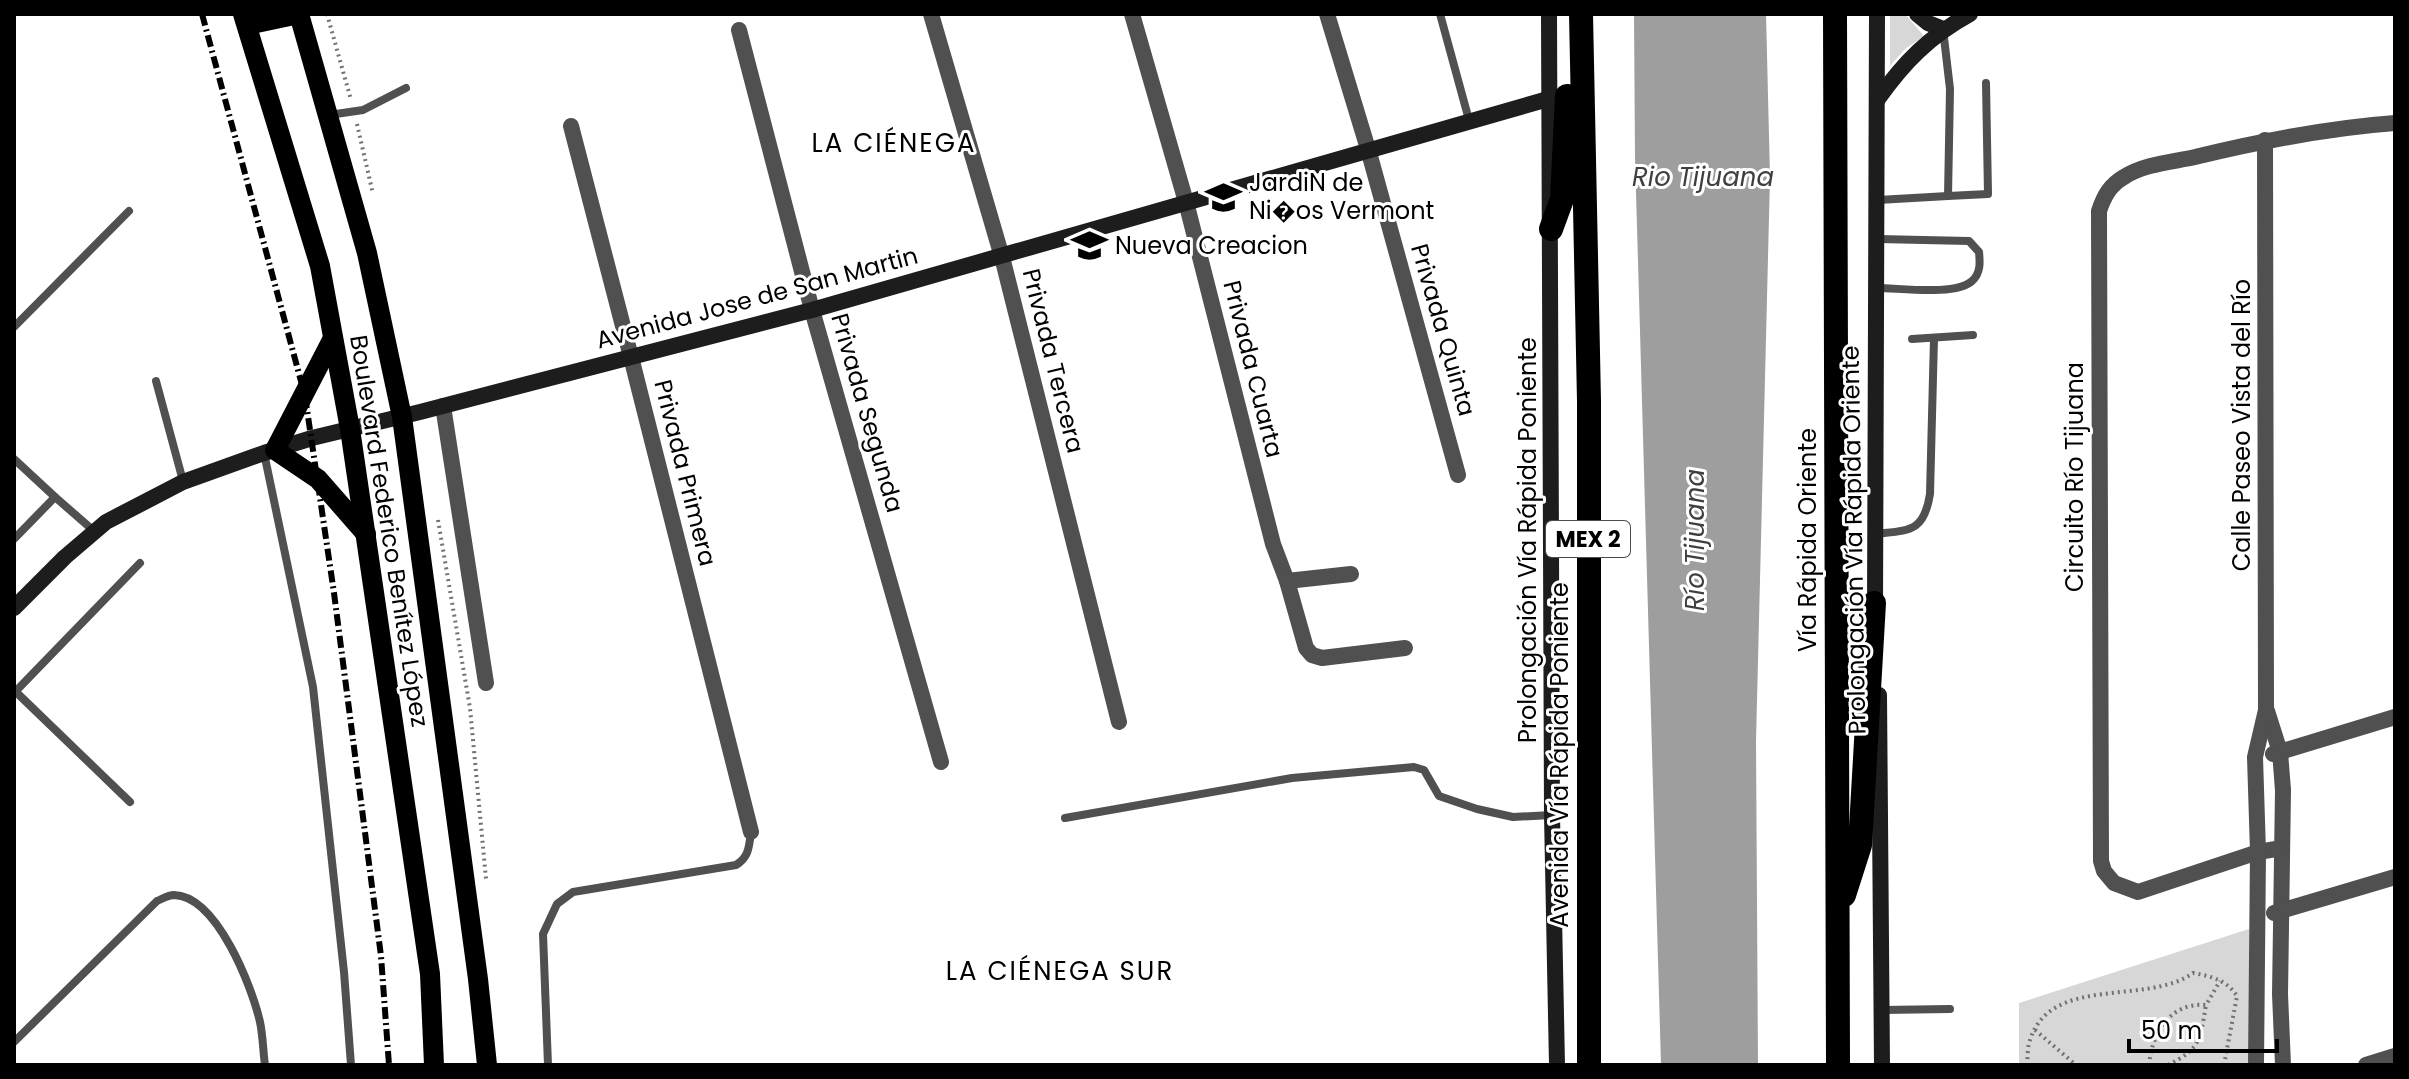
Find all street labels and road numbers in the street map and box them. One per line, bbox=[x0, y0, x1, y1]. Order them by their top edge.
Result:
street label: Avenida Jose de San Martin bbox=[592, 239, 921, 356]
street label: Privada Quinta bbox=[1403, 240, 1484, 420]
street label: Privada Tercera bbox=[1015, 265, 1092, 456]
street label: Privada Cuarta bbox=[1216, 277, 1291, 461]
street label: Calle Paseo Vista del Río bbox=[2225, 279, 2258, 571]
street label: Privada Segunda bbox=[823, 309, 912, 516]
street label: Boulevard Federico Benítez López bbox=[342, 333, 437, 729]
street label: Prolongación Vía Rápida Poniente bbox=[1511, 337, 1544, 743]
street label: Prolongación Vía Rápida Oriente bbox=[1834, 345, 1873, 735]
street label: Circuito Río Tijuana bbox=[2058, 362, 2091, 592]
street label: Privada Primera bbox=[646, 376, 725, 569]
street label: Vía Rápida Oriente bbox=[1791, 428, 1824, 652]
road number: MEX 2 bbox=[1546, 521, 1630, 557]
street label: Avenida Vía Rápida Poniente bbox=[1543, 582, 1576, 928]

